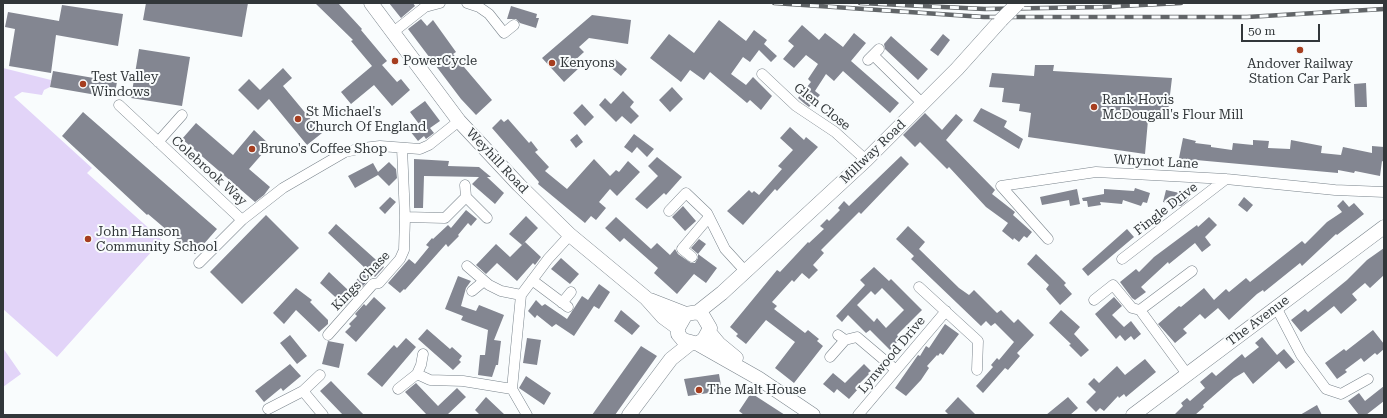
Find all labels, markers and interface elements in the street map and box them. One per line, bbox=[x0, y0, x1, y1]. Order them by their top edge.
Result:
scale bar bbox=[1243, 16, 1322, 42]
text: 50 m bbox=[1248, 24, 1275, 38]
marker: Andover Railway Station Car Park bbox=[1295, 45, 1305, 55]
place label: PowerCycle bbox=[403, 53, 477, 69]
place label: Kenyons bbox=[560, 55, 615, 71]
marker: PowerCycle bbox=[390, 56, 400, 66]
place label: Andover Railway Station Car Park bbox=[1247, 56, 1353, 87]
marker: Kenyons bbox=[547, 58, 557, 68]
place label: Test Valley Windows bbox=[91, 69, 158, 100]
marker: Test Valley Windows bbox=[78, 79, 88, 89]
street label: Glen Close bbox=[791, 80, 853, 134]
place label: Rank Hovis McDougall's Flour Mill bbox=[1102, 92, 1243, 123]
marker: Rank Hovis McDougall's Flour Mill bbox=[1089, 102, 1099, 112]
place label: St Michael's Church Of England bbox=[306, 104, 426, 135]
marker: St Michael's Church Of England bbox=[293, 114, 303, 124]
street label: Millway Road bbox=[837, 117, 909, 187]
street label: Weyhill Road bbox=[463, 125, 531, 197]
street label: Colebrook Way bbox=[168, 133, 250, 209]
place label: Bruno's Coffee Shop bbox=[260, 141, 387, 157]
marker: Bruno's Coffee Shop bbox=[247, 144, 257, 154]
street label: Whynot Lane bbox=[1113, 152, 1199, 172]
street label: Fingle Drive bbox=[1131, 179, 1201, 239]
place label: John Hanson Community School bbox=[96, 224, 217, 255]
marker: John Hanson Community School bbox=[83, 234, 93, 244]
street label: Kings Chase bbox=[329, 248, 393, 314]
street label: The Avenue bbox=[1224, 292, 1292, 350]
street label: Lynwood Drive bbox=[855, 313, 929, 397]
place label: The Malt House bbox=[707, 382, 806, 398]
marker: The Malt House bbox=[694, 385, 704, 395]

